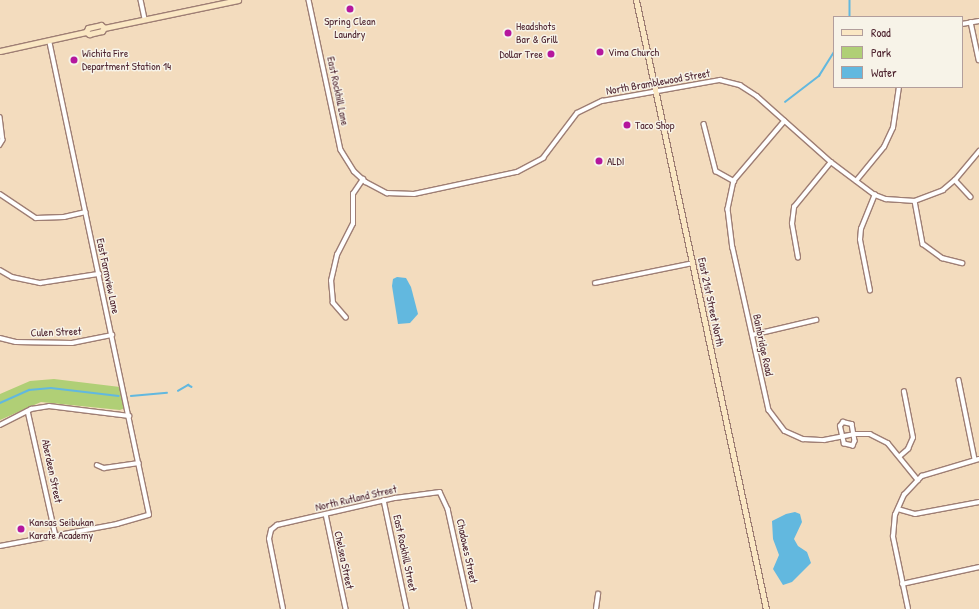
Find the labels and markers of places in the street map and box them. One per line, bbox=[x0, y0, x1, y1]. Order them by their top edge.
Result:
marker: Spring Clean Laundry bbox=[345, 4, 355, 14]
place label: Spring Clean Laundry bbox=[324, 15, 376, 41]
place label: Headshots Bar & Grill bbox=[516, 20, 558, 46]
marker: Headshots Bar & Grill bbox=[503, 28, 513, 38]
place label: Vima Church bbox=[608, 45, 659, 59]
place label: Wichita Fire Department Station 14 bbox=[82, 47, 171, 73]
place label: Dollar Tree bbox=[499, 47, 543, 61]
marker: Vima Church bbox=[595, 47, 605, 57]
marker: Dollar Tree bbox=[546, 49, 556, 59]
marker: Wichita Fire Department Station 14 bbox=[69, 55, 79, 65]
place label: Taco Shop bbox=[635, 118, 675, 132]
marker: Taco Shop bbox=[622, 120, 632, 130]
place label: ALDI bbox=[607, 154, 624, 168]
marker: ALDI bbox=[594, 156, 604, 166]
place label: Kansas Seibukan Karate Academy bbox=[29, 516, 94, 542]
marker: Kansas Seibukan Karate Academy bbox=[16, 524, 26, 534]

